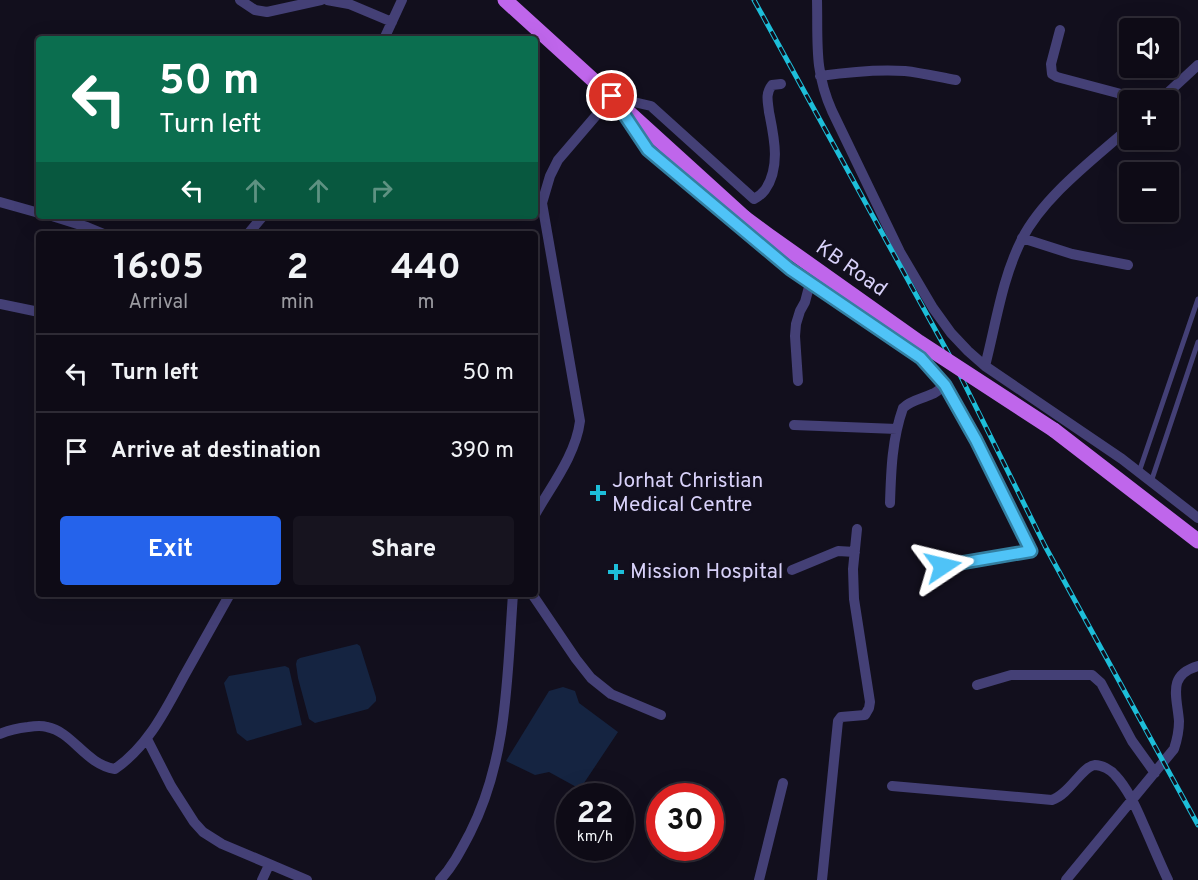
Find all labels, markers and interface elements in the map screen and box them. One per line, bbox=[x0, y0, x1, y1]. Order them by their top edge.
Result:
map controls bbox=[1119, 18, 1179, 222]
button: sound bbox=[1119, 18, 1179, 78]
text: 50 m bbox=[159, 56, 260, 109]
icon: left bbox=[60, 60, 138, 138]
pin bbox=[586, 70, 637, 121]
icon: arrive bbox=[595, 79, 628, 112]
button: + bbox=[1119, 90, 1179, 150]
text: Turn left bbox=[159, 108, 261, 142]
button: − bbox=[1119, 162, 1179, 222]
icon: left bbox=[176, 174, 209, 207]
icon: ahead bbox=[239, 174, 272, 207]
icon: ahead bbox=[302, 174, 335, 207]
icon: right bbox=[365, 174, 398, 207]
street label: KB Road bbox=[810, 235, 892, 303]
text: 16:05 bbox=[113, 246, 204, 292]
text: 2 bbox=[286, 246, 308, 292]
text: 440 bbox=[391, 246, 461, 292]
text: Arrival bbox=[129, 290, 188, 316]
text: min bbox=[281, 290, 314, 316]
text: m bbox=[418, 290, 435, 316]
icon: left bbox=[60, 357, 93, 390]
text: Turn left bbox=[111, 360, 199, 387]
text: 50 m bbox=[462, 360, 514, 387]
icon: arrive bbox=[60, 435, 93, 468]
text: Arrive at destination bbox=[111, 438, 321, 465]
text: 390 m bbox=[450, 438, 514, 465]
place label: Jorhat Christian Medical Centre bbox=[612, 468, 763, 519]
marker: Jorhat Christian Medical Centre bbox=[589, 484, 607, 502]
button: Exit bbox=[60, 516, 281, 585]
button: Share bbox=[293, 516, 514, 585]
position arrow bbox=[911, 534, 975, 598]
place label: Mission Hospital bbox=[630, 559, 783, 586]
marker: Mission Hospital bbox=[607, 563, 625, 581]
speed limit sign: 30 bbox=[646, 783, 724, 861]
text: 22 bbox=[577, 796, 613, 833]
text: km/h bbox=[577, 828, 613, 847]

